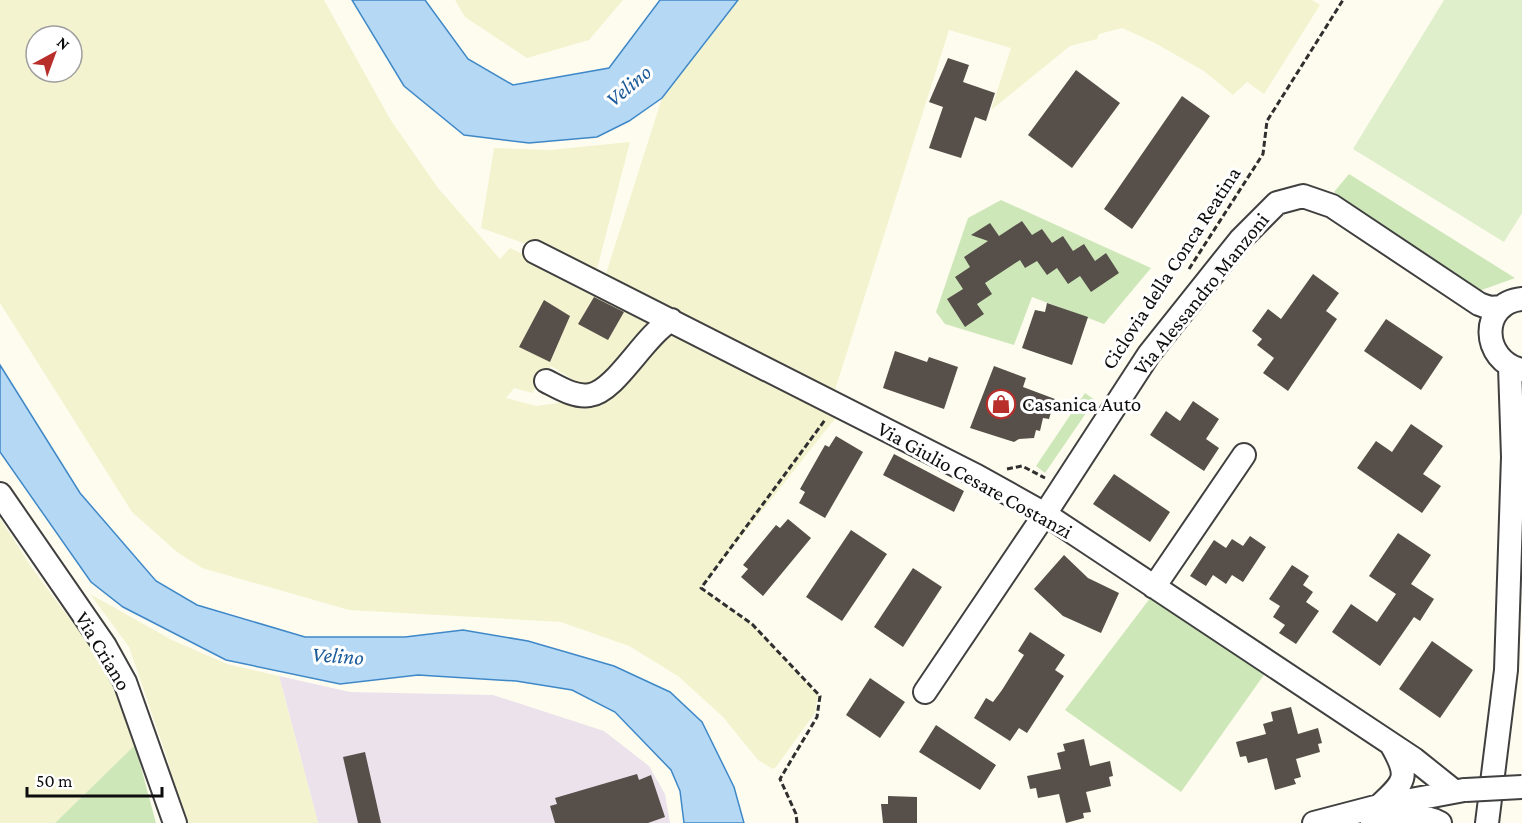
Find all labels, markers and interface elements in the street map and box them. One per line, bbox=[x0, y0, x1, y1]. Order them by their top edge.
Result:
north arrow bbox=[24, 24, 84, 84]
text: N bbox=[54, 33, 73, 53]
water label: Velino bbox=[600, 59, 656, 112]
street label: Ciclovia della Conca Reatina bbox=[1097, 162, 1246, 374]
street label: Via Alessandro Manzoni bbox=[1128, 208, 1274, 380]
shop icon: Casanica Auto bbox=[985, 388, 1017, 420]
place label: Casanica Auto bbox=[1022, 392, 1141, 416]
street label: Via Giulio Cesare Costanzi bbox=[873, 416, 1077, 544]
street label: Via Criano bbox=[70, 607, 136, 695]
water label: Velino bbox=[311, 641, 365, 670]
scale bar bbox=[27, 760, 162, 798]
text: 50 m bbox=[36, 771, 73, 791]

